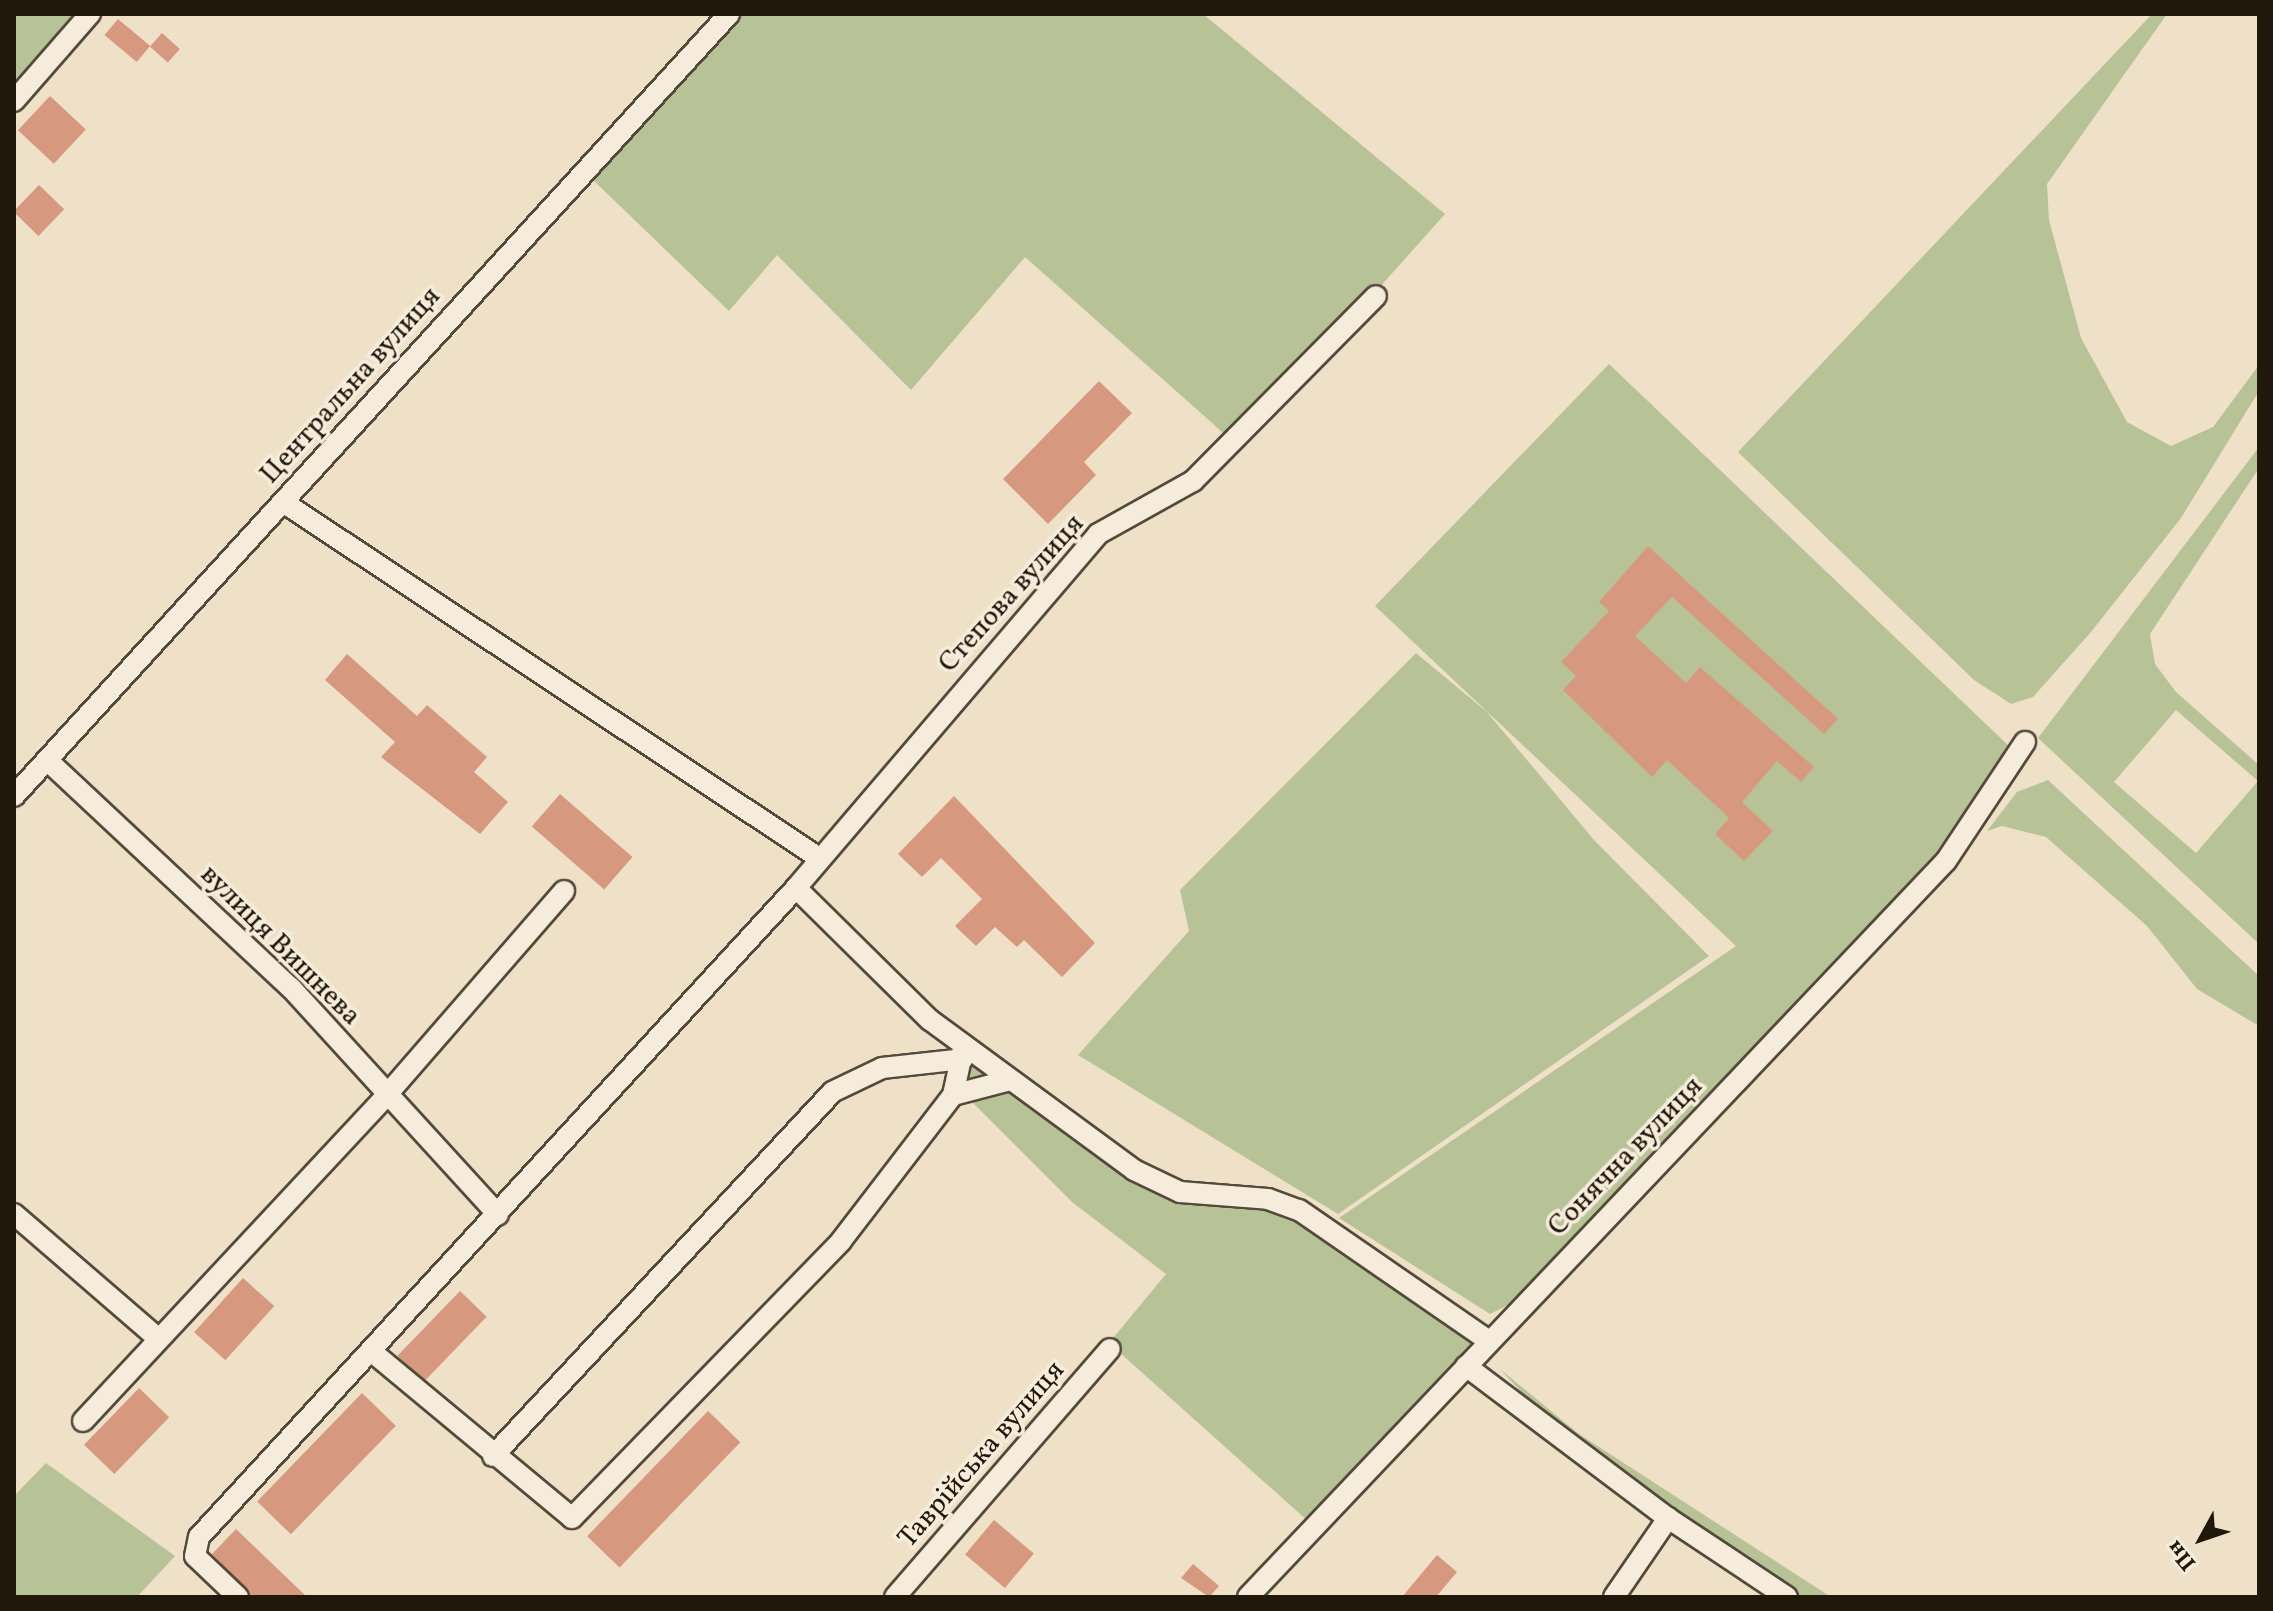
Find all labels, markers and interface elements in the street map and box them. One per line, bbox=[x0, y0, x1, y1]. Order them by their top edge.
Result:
street label: Центральна вулиця bbox=[254, 281, 448, 491]
street label: Степова вулиця bbox=[932, 508, 1092, 680]
street label: вулиця Вишнева bbox=[193, 859, 367, 1033]
street label: Сонячна вулиця bbox=[1542, 1070, 1710, 1244]
street label: Таврійська вулиця bbox=[892, 1355, 1072, 1555]
north arrow bbox=[2161, 1499, 2241, 1579]
text: Пн bbox=[2160, 1533, 2204, 1577]

